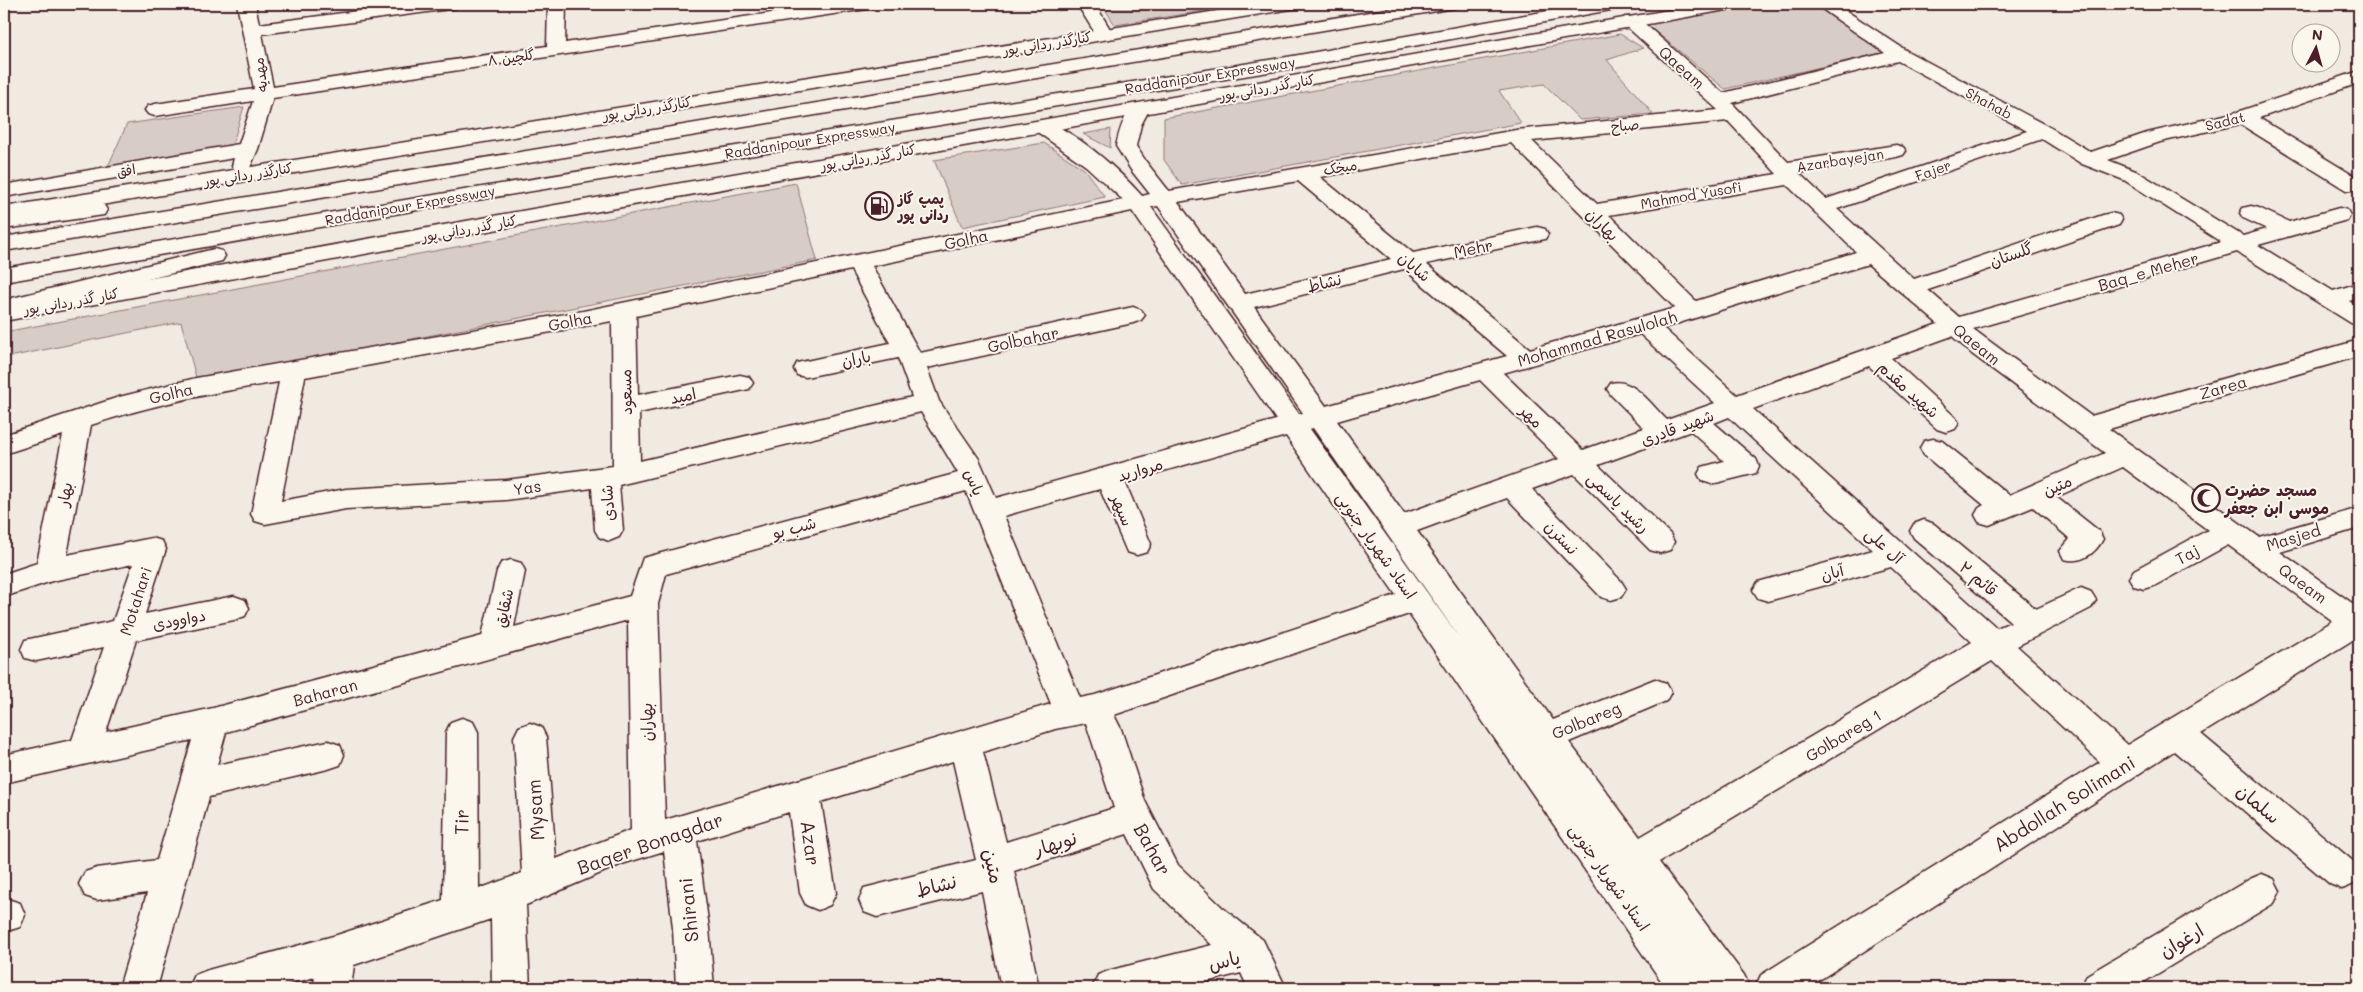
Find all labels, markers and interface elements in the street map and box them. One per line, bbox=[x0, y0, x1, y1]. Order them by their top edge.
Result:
north arrow bbox=[2290, 22, 2340, 72]
text: N bbox=[2311, 25, 2324, 45]
street label: کنارگذر ردانی پور bbox=[1000, 27, 1093, 61]
street label: Qaeam bbox=[1655, 41, 1709, 93]
street label: گلچین ۸ bbox=[486, 44, 536, 71]
street label: Raddanipour Expressway bbox=[1123, 52, 1297, 98]
street label: مهدیه bbox=[248, 57, 272, 93]
street label: کنار گذر ردانی پور bbox=[1217, 69, 1316, 106]
street label: Shahab bbox=[1962, 83, 2016, 123]
street label: کنارگذر ردانی پور bbox=[600, 92, 693, 126]
street label: Sadat bbox=[2203, 107, 2247, 135]
street label: صباح bbox=[1610, 114, 1640, 137]
street label: Raddanipour Expressway bbox=[723, 117, 897, 163]
street label: کنار گذر ردانی پور bbox=[818, 139, 917, 176]
street label: Azarbayejan bbox=[1795, 144, 1885, 176]
street label: میخک bbox=[1322, 155, 1358, 179]
street label: Fajer bbox=[1912, 155, 1954, 185]
street label: کنارگذر ردانی پور bbox=[201, 158, 294, 192]
street label: افق bbox=[115, 159, 137, 181]
street label: Mahmod Yusofi bbox=[1639, 177, 1743, 213]
street label: Raddanipour Expressway bbox=[324, 181, 496, 229]
place label: پمپ گاز ردانی پور bbox=[896, 189, 949, 225]
fuel station icon: پمپ گاز ردانی پور bbox=[864, 191, 894, 221]
street label: بهاران bbox=[1582, 203, 1624, 245]
street label: کنار گذر ردانی پور bbox=[419, 210, 518, 247]
street label: Golha bbox=[942, 224, 990, 254]
street label: Mehr bbox=[1451, 234, 1495, 262]
street label: گلستان bbox=[1986, 237, 2036, 271]
street label: شایان bbox=[1394, 246, 1436, 286]
street label: Baq_e Meher bbox=[2095, 247, 2201, 295]
street label: نشاط bbox=[1305, 268, 1343, 296]
street label: کنار گذر ردانی پور bbox=[21, 283, 120, 320]
street label: Mohammad Rasulolah bbox=[1515, 305, 1679, 371]
street label: Golha bbox=[546, 306, 594, 336]
street label: Qaeam bbox=[1949, 319, 2005, 369]
street label: Golbahar bbox=[985, 321, 1061, 357]
street label: باران bbox=[839, 345, 873, 371]
street label: شهید مقدم bbox=[1872, 356, 1944, 424]
street label: مسعود bbox=[614, 369, 637, 415]
street label: Zarea bbox=[2197, 370, 2249, 404]
street label: Golha bbox=[147, 378, 195, 408]
street label: امید bbox=[668, 382, 698, 408]
street label: مهر bbox=[1515, 399, 1548, 432]
street label: شهید قادری bbox=[1637, 404, 1717, 450]
street label: مروارید bbox=[1115, 452, 1165, 486]
street label: یاس bbox=[960, 465, 990, 499]
street label: رشید یاسمی bbox=[1583, 467, 1655, 538]
street label: متین bbox=[2039, 469, 2075, 501]
street label: Yas bbox=[512, 475, 542, 499]
place label: مسجد حضرت موسی ابن جعفر bbox=[2223, 479, 2329, 519]
street label: بهار bbox=[51, 480, 77, 510]
mosque icon: مسجد حضرت موسی ابن جعفر bbox=[2191, 483, 2221, 513]
street label: شادی bbox=[595, 484, 619, 522]
street label: استاد شهریار جنوبی bbox=[1331, 487, 1422, 603]
street label: سپهر bbox=[1105, 489, 1139, 529]
street label: شب بو bbox=[768, 511, 818, 544]
street label: نسترن bbox=[1541, 515, 1583, 559]
street label: Masjed bbox=[2263, 519, 2323, 555]
street label: آل علی bbox=[1861, 522, 1909, 569]
street label: Taj bbox=[2171, 539, 2203, 569]
street label: قائم ۲ bbox=[1954, 556, 2003, 602]
street label: Qaeam bbox=[2275, 558, 2331, 608]
street label: آبان bbox=[1818, 559, 1847, 585]
street label: Motahari bbox=[114, 564, 156, 638]
street label: شقایق bbox=[489, 587, 517, 629]
street label: دواوودی bbox=[151, 604, 207, 634]
street label: Baharan bbox=[291, 673, 359, 711]
street label: Golbareg bbox=[1548, 697, 1624, 743]
street label: بهاران bbox=[635, 703, 657, 741]
street label: Golbareg 1 bbox=[1801, 704, 1885, 766]
street label: Abdollah Solimani bbox=[1988, 749, 2140, 857]
street label: سلمان bbox=[2232, 777, 2286, 829]
street label: Mysam bbox=[520, 779, 550, 841]
street label: Baqer Bonagdar bbox=[574, 806, 726, 880]
street label: Tir bbox=[448, 809, 474, 835]
street label: Azar bbox=[795, 819, 827, 867]
street label: Bahar bbox=[1129, 819, 1177, 879]
street label: استاد شهریار جنوبی bbox=[1564, 819, 1655, 935]
street label: نوبهار bbox=[1029, 825, 1080, 862]
street label: متین bbox=[978, 846, 1010, 886]
street label: نشاط bbox=[913, 868, 959, 902]
street label: Shirani bbox=[672, 876, 704, 944]
street label: ارغوان bbox=[2154, 917, 2208, 963]
street label: یاس bbox=[1205, 944, 1243, 976]

